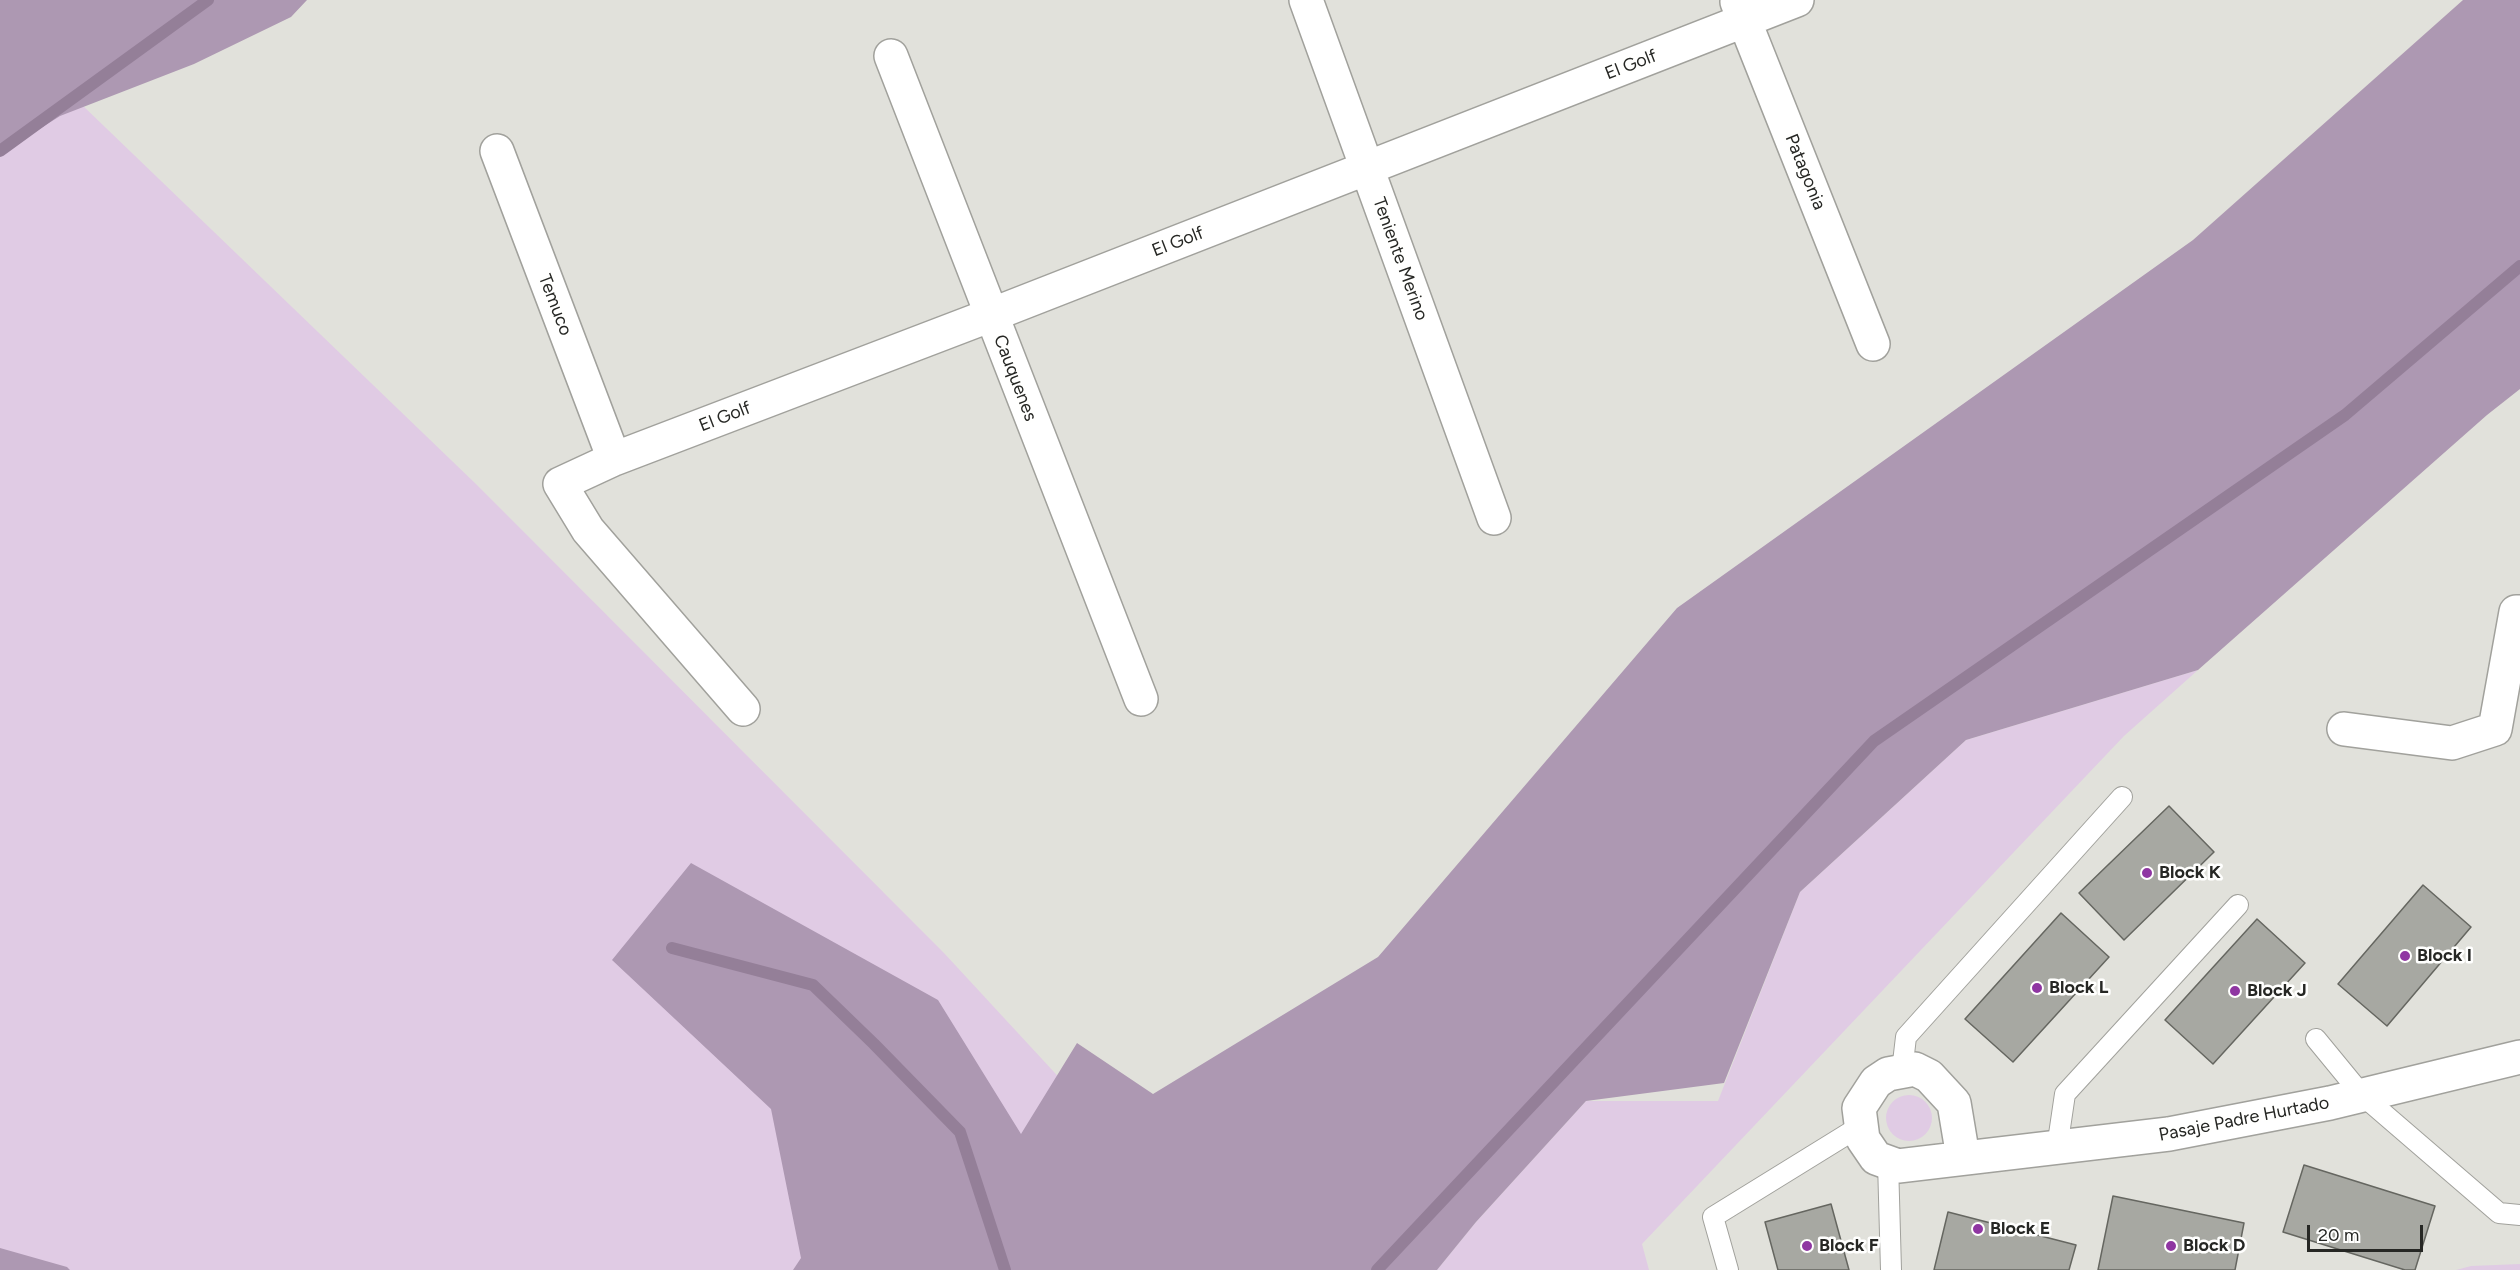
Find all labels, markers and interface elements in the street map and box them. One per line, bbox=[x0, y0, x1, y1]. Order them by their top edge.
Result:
street label: El Golf bbox=[1602, 45, 1660, 85]
street label: Patagonia bbox=[1780, 131, 1830, 213]
street label: Teniente Merino bbox=[1368, 194, 1432, 324]
street label: El Golf bbox=[1149, 222, 1207, 262]
street label: Temuco bbox=[533, 271, 577, 339]
street label: Cauquenes bbox=[989, 332, 1041, 424]
street label: El Golf bbox=[696, 397, 754, 437]
place label: Block K bbox=[2159, 862, 2221, 884]
marker: Block K bbox=[2140, 866, 2154, 880]
place label: Block I bbox=[2417, 945, 2472, 967]
marker: Block I bbox=[2398, 949, 2412, 963]
place label: Block L bbox=[2049, 977, 2108, 999]
place label: Block J bbox=[2247, 980, 2307, 1002]
marker: Block L bbox=[2030, 981, 2044, 995]
marker: Block J bbox=[2228, 984, 2242, 998]
street label: Pasaje Padre Hurtado bbox=[2157, 1092, 2331, 1146]
scale bar bbox=[2310, 1213, 2426, 1251]
place label: Block E bbox=[1990, 1218, 2050, 1240]
marker: Block E bbox=[1971, 1222, 1985, 1236]
text: 20 m bbox=[2318, 1224, 2359, 1246]
place label: Block F bbox=[1819, 1235, 1879, 1257]
place label: Block D bbox=[2183, 1235, 2245, 1257]
marker: Block F bbox=[1800, 1239, 1814, 1253]
marker: Block D bbox=[2164, 1239, 2178, 1253]

